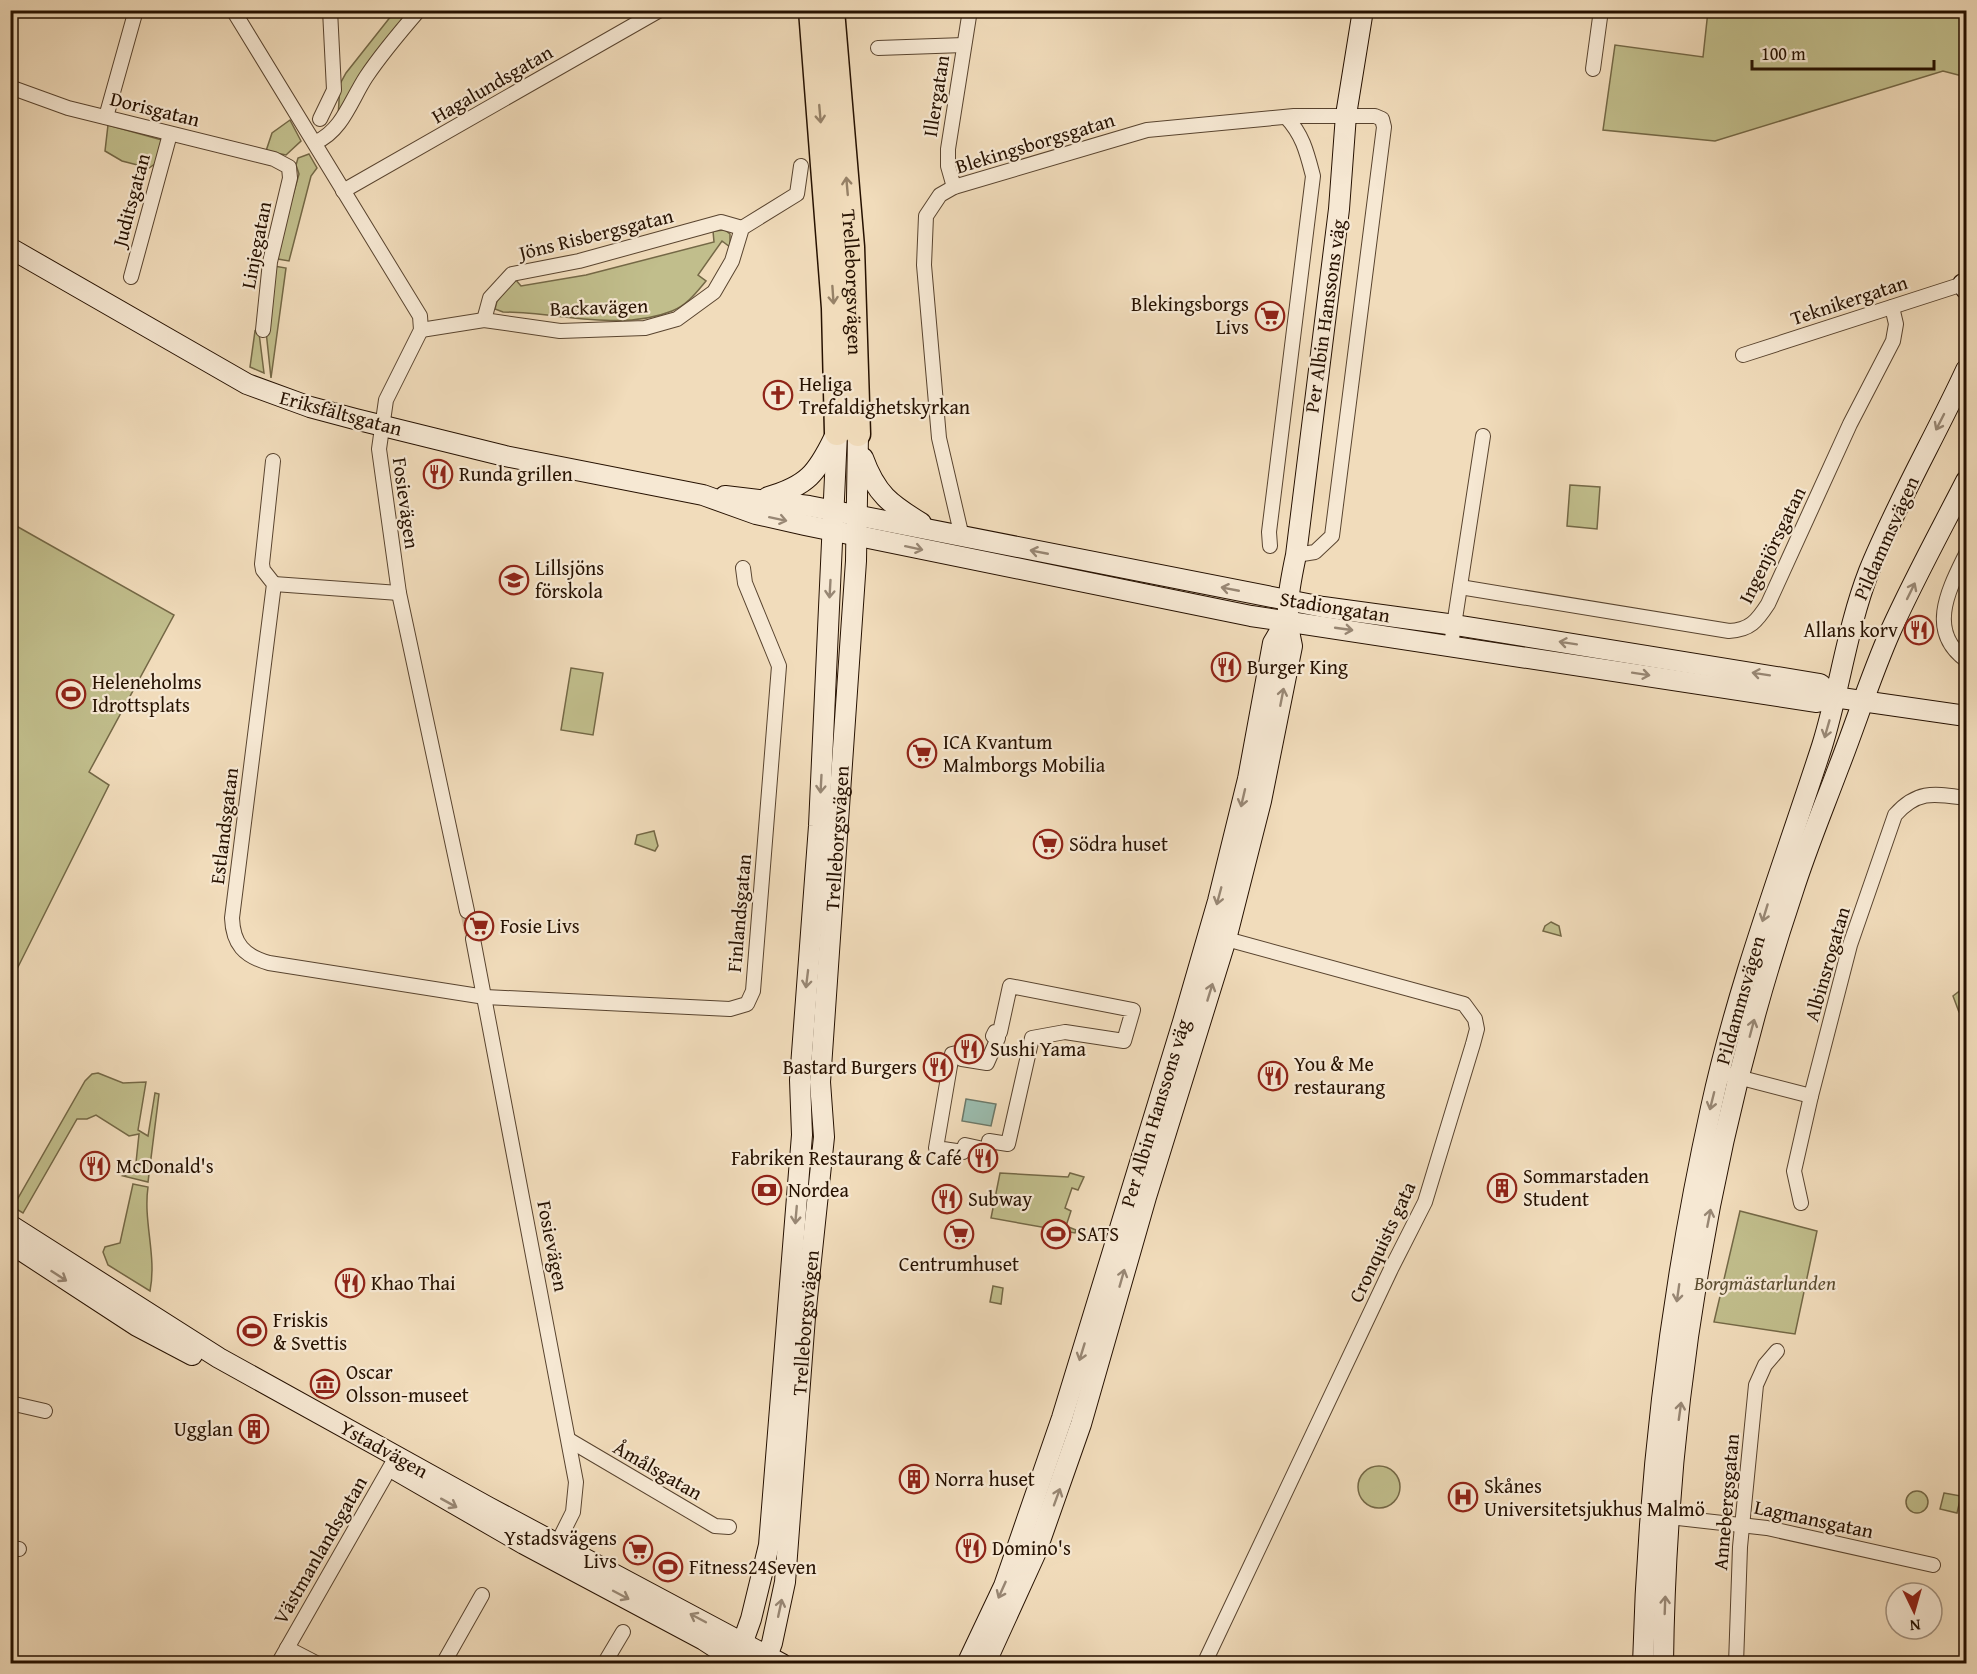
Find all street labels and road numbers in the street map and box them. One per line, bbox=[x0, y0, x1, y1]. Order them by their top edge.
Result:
street label: Hagalundsgatan bbox=[426, 37, 558, 130]
street label: Illergatan bbox=[915, 53, 956, 139]
street label: Dorisgatan bbox=[107, 83, 203, 134]
street label: Blekingsborgsgatan bbox=[952, 105, 1118, 181]
street label: Juditsgatan bbox=[103, 150, 157, 253]
street label: Linjegatan bbox=[233, 199, 278, 291]
street label: Jöns Risbergsgatan bbox=[513, 200, 676, 267]
street label: Trelleborgsvägen bbox=[835, 208, 870, 356]
street label: Per Albin Hanssons väg bbox=[1297, 217, 1352, 415]
street label: Teknikergatan bbox=[1787, 267, 1911, 332]
street label: Backavägen bbox=[549, 290, 649, 323]
street label: Eriksfältsgatan bbox=[277, 382, 406, 443]
street label: Fosievägen bbox=[386, 455, 427, 551]
street label: Pildammsvägen bbox=[1845, 471, 1926, 604]
street label: Ingenjörsgatan bbox=[1731, 481, 1812, 608]
street label: Stadiongatan bbox=[1278, 583, 1392, 630]
street label: Trelleborgsvägen bbox=[817, 764, 856, 912]
street label: Estlandsgatan bbox=[202, 766, 245, 886]
street label: Finlandsgatan bbox=[719, 853, 758, 973]
street label: Albinsrogatan bbox=[1796, 903, 1857, 1025]
street label: Pildammsvägen bbox=[1707, 932, 1772, 1068]
street label: Per Albin Hanssons väg bbox=[1112, 1015, 1197, 1210]
street label: Cronquists gata bbox=[1341, 1176, 1422, 1307]
street label: Fosievägen bbox=[530, 1198, 577, 1294]
street label: Trelleborgsvägen bbox=[784, 1248, 826, 1396]
street label: Ystadvägen bbox=[335, 1412, 434, 1485]
street label: Åmålsgatan bbox=[608, 1432, 708, 1507]
street label: Annebergsgatan bbox=[1705, 1432, 1746, 1571]
street label: Västmanlandsgatan bbox=[265, 1470, 374, 1629]
street label: Lagmansgatan bbox=[1752, 1492, 1876, 1545]

